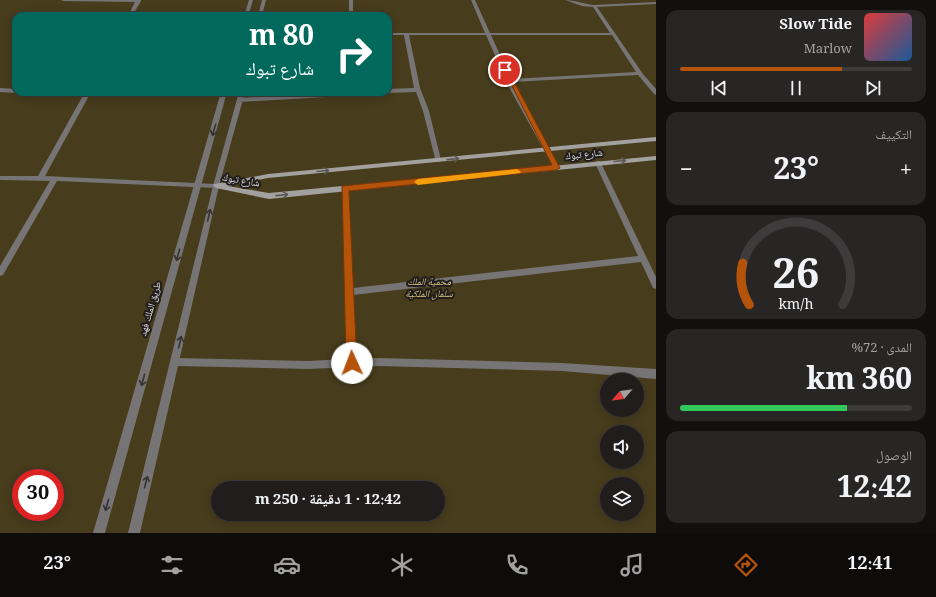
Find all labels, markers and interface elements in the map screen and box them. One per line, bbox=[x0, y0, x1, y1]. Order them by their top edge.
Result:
text: Slow Tide bbox=[779, 13, 852, 39]
text: 80 m bbox=[249, 15, 314, 63]
icon: right bbox=[328, 28, 380, 80]
text: Marlow bbox=[804, 39, 852, 61]
pin bbox=[488, 53, 522, 87]
text: شارع تبوك bbox=[246, 56, 314, 86]
icon: arrive bbox=[494, 59, 516, 81]
icon: previous bbox=[708, 77, 730, 99]
icon: pause bbox=[785, 77, 807, 99]
icon: next bbox=[862, 77, 884, 99]
one-way arrow bbox=[210, 123, 217, 136]
text: التكييف bbox=[876, 125, 912, 147]
street label: شارع تبوك bbox=[564, 145, 604, 165]
text: 23° bbox=[773, 147, 819, 198]
text: − bbox=[680, 153, 693, 191]
text: + bbox=[900, 153, 912, 191]
one-way arrow bbox=[446, 155, 459, 163]
one-way arrow bbox=[613, 158, 626, 165]
one-way arrow bbox=[316, 167, 329, 174]
street label: شارع تبوك bbox=[221, 169, 262, 193]
one-way arrow bbox=[275, 191, 288, 198]
one-way arrow bbox=[206, 209, 214, 222]
text: 26 bbox=[773, 243, 819, 313]
one-way arrow bbox=[174, 248, 181, 261]
park label: محمية الملك سلمان الملكية bbox=[405, 274, 453, 303]
street label: طريق الملك فهد bbox=[135, 279, 167, 338]
text: km/h bbox=[778, 293, 814, 317]
one-way arrow bbox=[177, 335, 185, 348]
text: المدى · 72% bbox=[851, 338, 912, 360]
position arrow bbox=[331, 342, 373, 384]
text: 360 km bbox=[806, 357, 912, 408]
one-way arrow bbox=[139, 373, 146, 386]
north arrow bbox=[600, 373, 644, 417]
map controls bbox=[600, 373, 644, 521]
button: sound bbox=[600, 425, 644, 469]
text: الوصول bbox=[876, 446, 912, 468]
text: 12:42 bbox=[837, 465, 912, 516]
speed limit sign: 30 bbox=[12, 469, 64, 521]
one-way arrow bbox=[143, 475, 151, 488]
button: layers bbox=[600, 477, 644, 521]
text: 12:42 · 1 دقيقة · 250 m bbox=[255, 488, 401, 514]
one-way arrow bbox=[103, 498, 110, 511]
text: 23° bbox=[44, 550, 71, 580]
text: 12:41 bbox=[847, 550, 893, 580]
icon: filters bbox=[158, 551, 186, 579]
icon: car bbox=[273, 551, 301, 579]
icon: climate bbox=[388, 551, 416, 579]
icon: phone bbox=[503, 551, 531, 579]
icon: music bbox=[618, 551, 646, 579]
icon: directions bbox=[732, 551, 760, 579]

